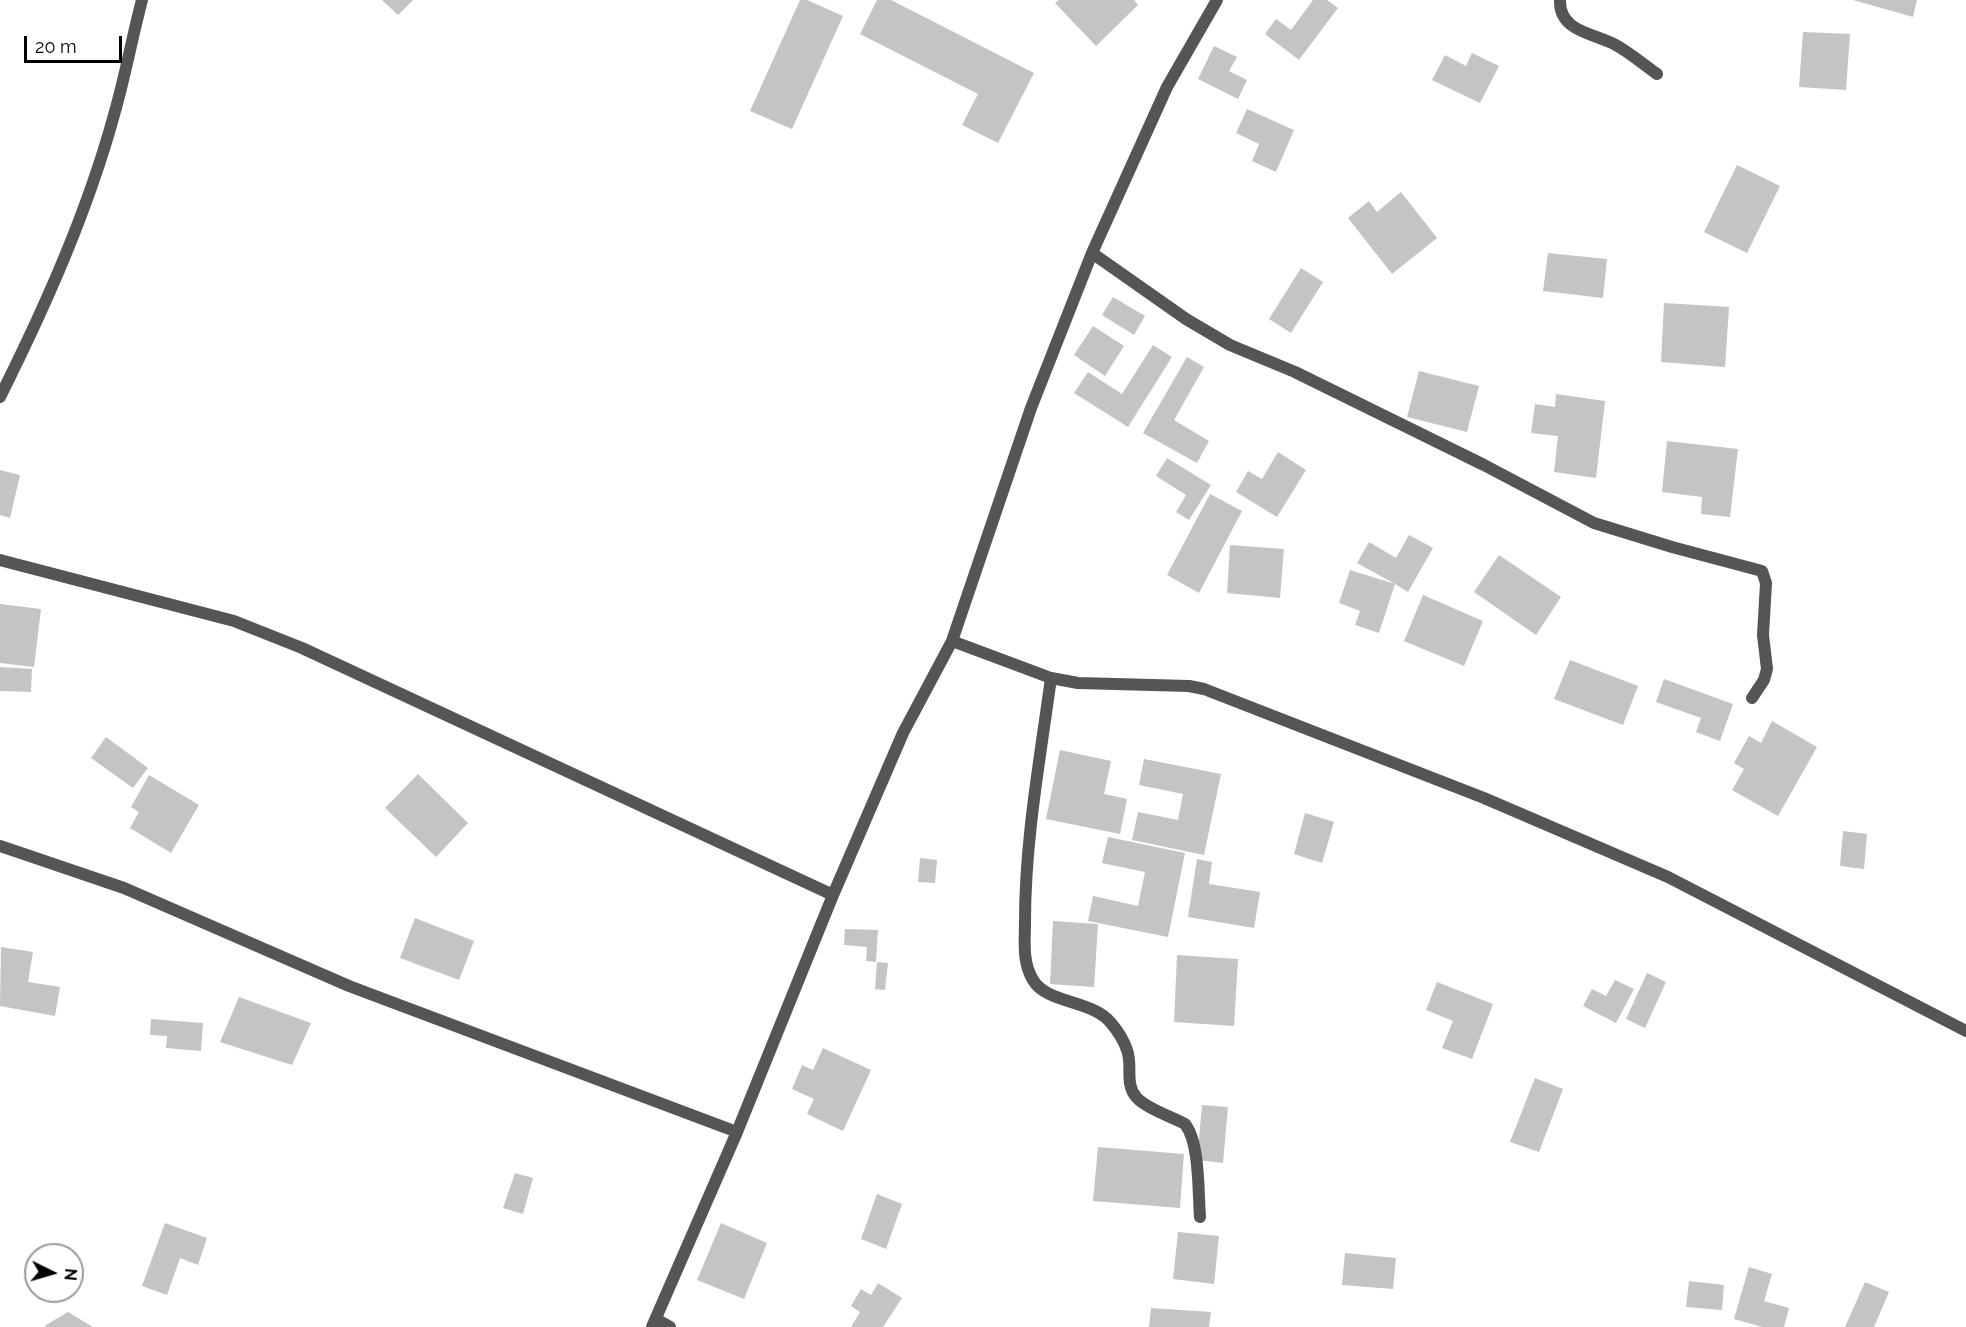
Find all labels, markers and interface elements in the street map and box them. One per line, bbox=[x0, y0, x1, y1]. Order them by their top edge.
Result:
scale bar bbox=[27, 24, 124, 62]
text: 20 m bbox=[35, 36, 77, 57]
north arrow bbox=[24, 1243, 84, 1303]
text: N bbox=[60, 1268, 80, 1281]

